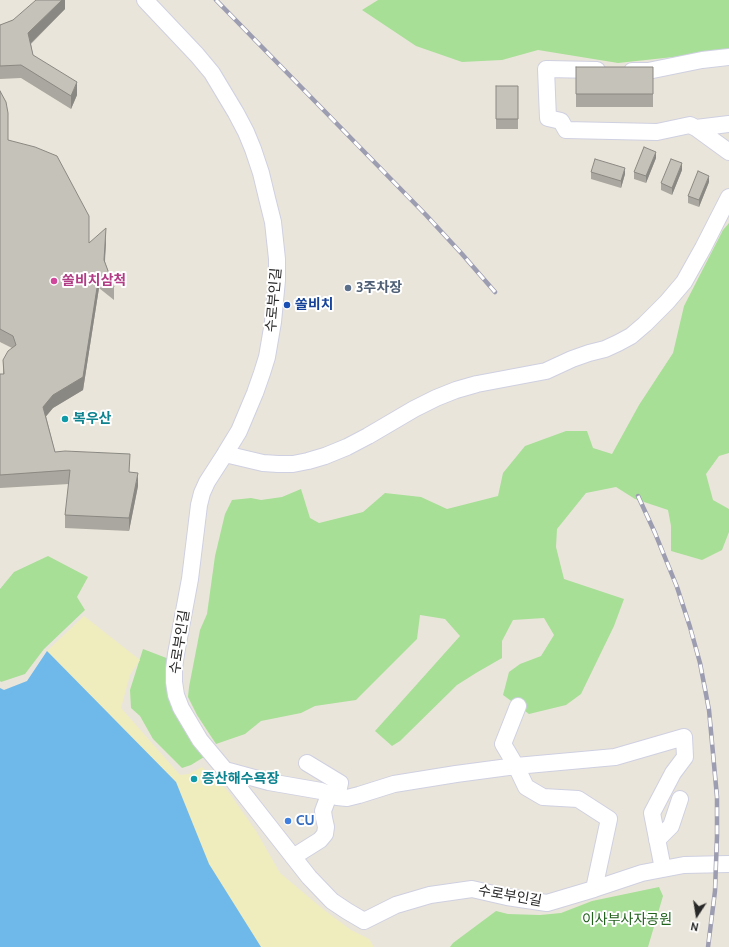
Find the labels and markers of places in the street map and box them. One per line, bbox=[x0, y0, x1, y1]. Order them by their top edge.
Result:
place label: 쏠비치삼척 bbox=[62, 273, 126, 289]
marker: 쏠비치삼척 bbox=[49, 276, 59, 286]
place label: 3주차장 bbox=[356, 280, 402, 296]
marker: 3주차장 bbox=[343, 283, 353, 293]
place label: 쏠비치 bbox=[295, 297, 334, 313]
marker: 쏠비치 bbox=[282, 300, 292, 310]
place label: 복우산 bbox=[73, 411, 112, 427]
marker: 복우산 bbox=[60, 414, 70, 424]
place label: 증산해수욕장 bbox=[202, 771, 279, 787]
marker: 증산해수욕장 bbox=[189, 774, 199, 784]
place label: CU bbox=[296, 813, 315, 829]
marker: CU bbox=[283, 816, 293, 826]

